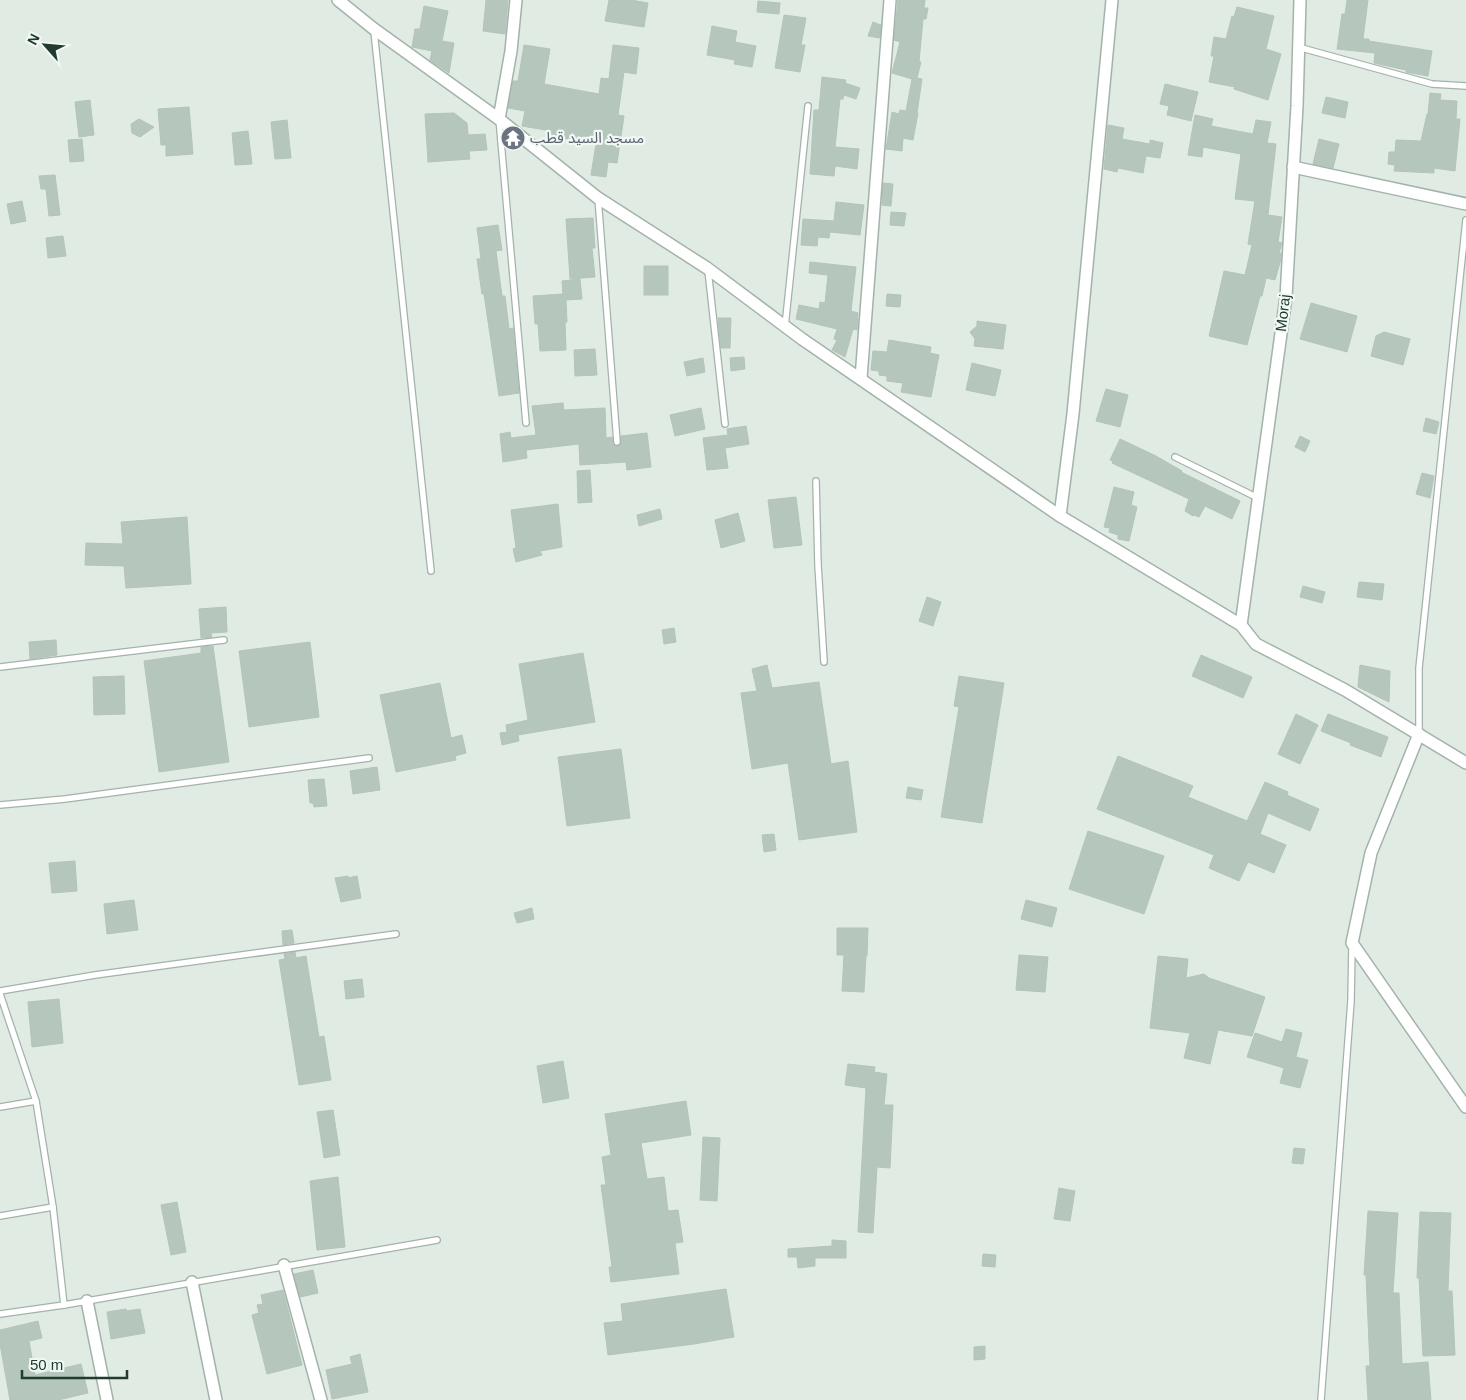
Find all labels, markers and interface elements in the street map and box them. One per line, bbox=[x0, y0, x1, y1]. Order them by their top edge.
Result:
north arrow bbox=[20, 20, 70, 70]
text: N bbox=[24, 31, 43, 47]
temple icon: مسجد السيد قطب bbox=[500, 125, 526, 151]
place label: مسجد السيد قطب bbox=[530, 129, 644, 146]
street label: Moraj bbox=[1272, 293, 1293, 333]
scale bar bbox=[22, 1348, 128, 1380]
text: 50 m bbox=[30, 1356, 63, 1373]

